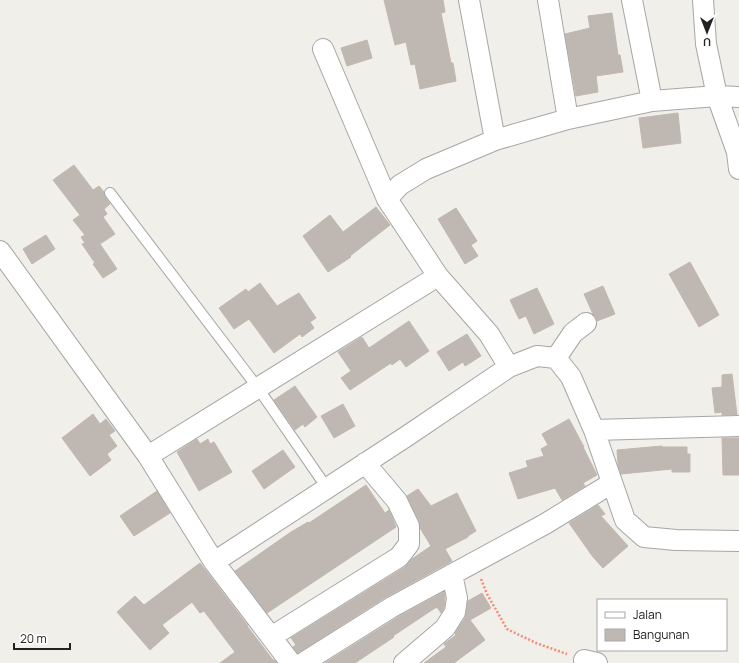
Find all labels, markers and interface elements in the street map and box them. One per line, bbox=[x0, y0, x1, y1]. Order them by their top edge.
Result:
north arrow bbox=[687, 12, 727, 52]
text: U bbox=[703, 35, 711, 50]
legend bbox=[597, 599, 727, 651]
text: Jalan bbox=[633, 606, 662, 623]
scale bar bbox=[14, 625, 70, 651]
text: Bangunan bbox=[633, 626, 689, 643]
text: 20 m bbox=[20, 630, 47, 647]

